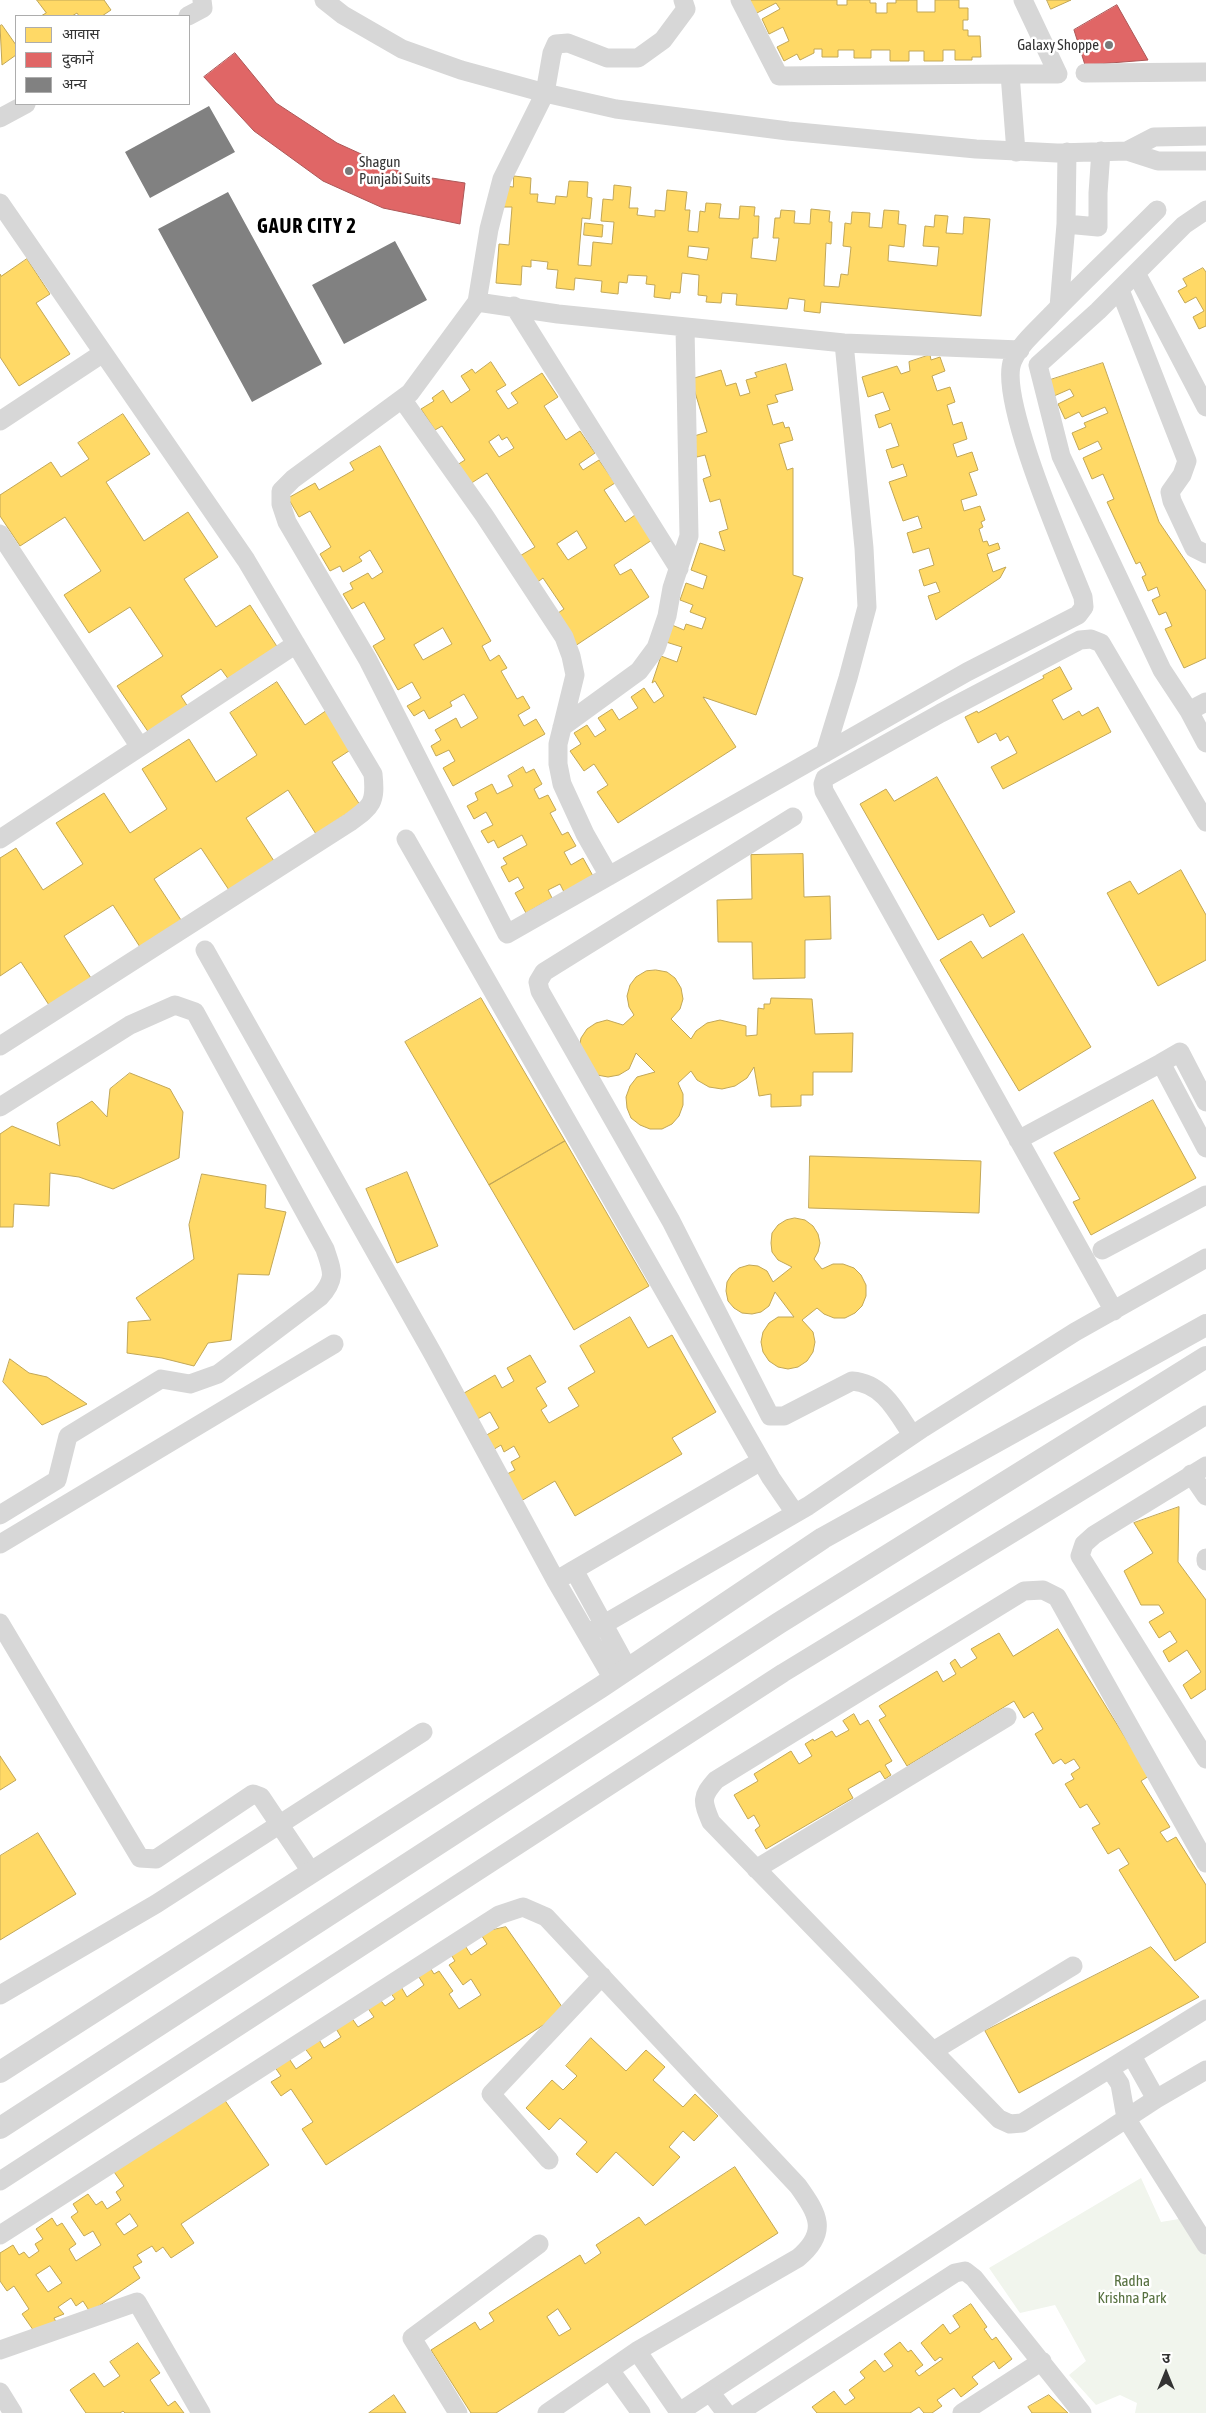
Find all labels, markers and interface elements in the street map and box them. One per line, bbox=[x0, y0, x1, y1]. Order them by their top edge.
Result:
legend bbox=[15, 15, 190, 105]
text: आवास bbox=[62, 25, 100, 42]
place label: Galaxy Shoppe bbox=[1017, 36, 1099, 54]
marker: Galaxy Shoppe bbox=[1103, 39, 1115, 51]
text: दुकानें bbox=[62, 50, 94, 67]
text: अन्य bbox=[62, 75, 87, 92]
place label: Shagun Punjabi Suits bbox=[359, 153, 431, 188]
marker: Shagun Punjabi Suits bbox=[343, 165, 355, 177]
district label: GAUR CITY 2 bbox=[256, 215, 358, 239]
park label: Radha Krishna Park bbox=[1097, 2272, 1167, 2307]
north arrow bbox=[1141, 2348, 1191, 2398]
text: उ bbox=[1162, 2350, 1170, 2366]

